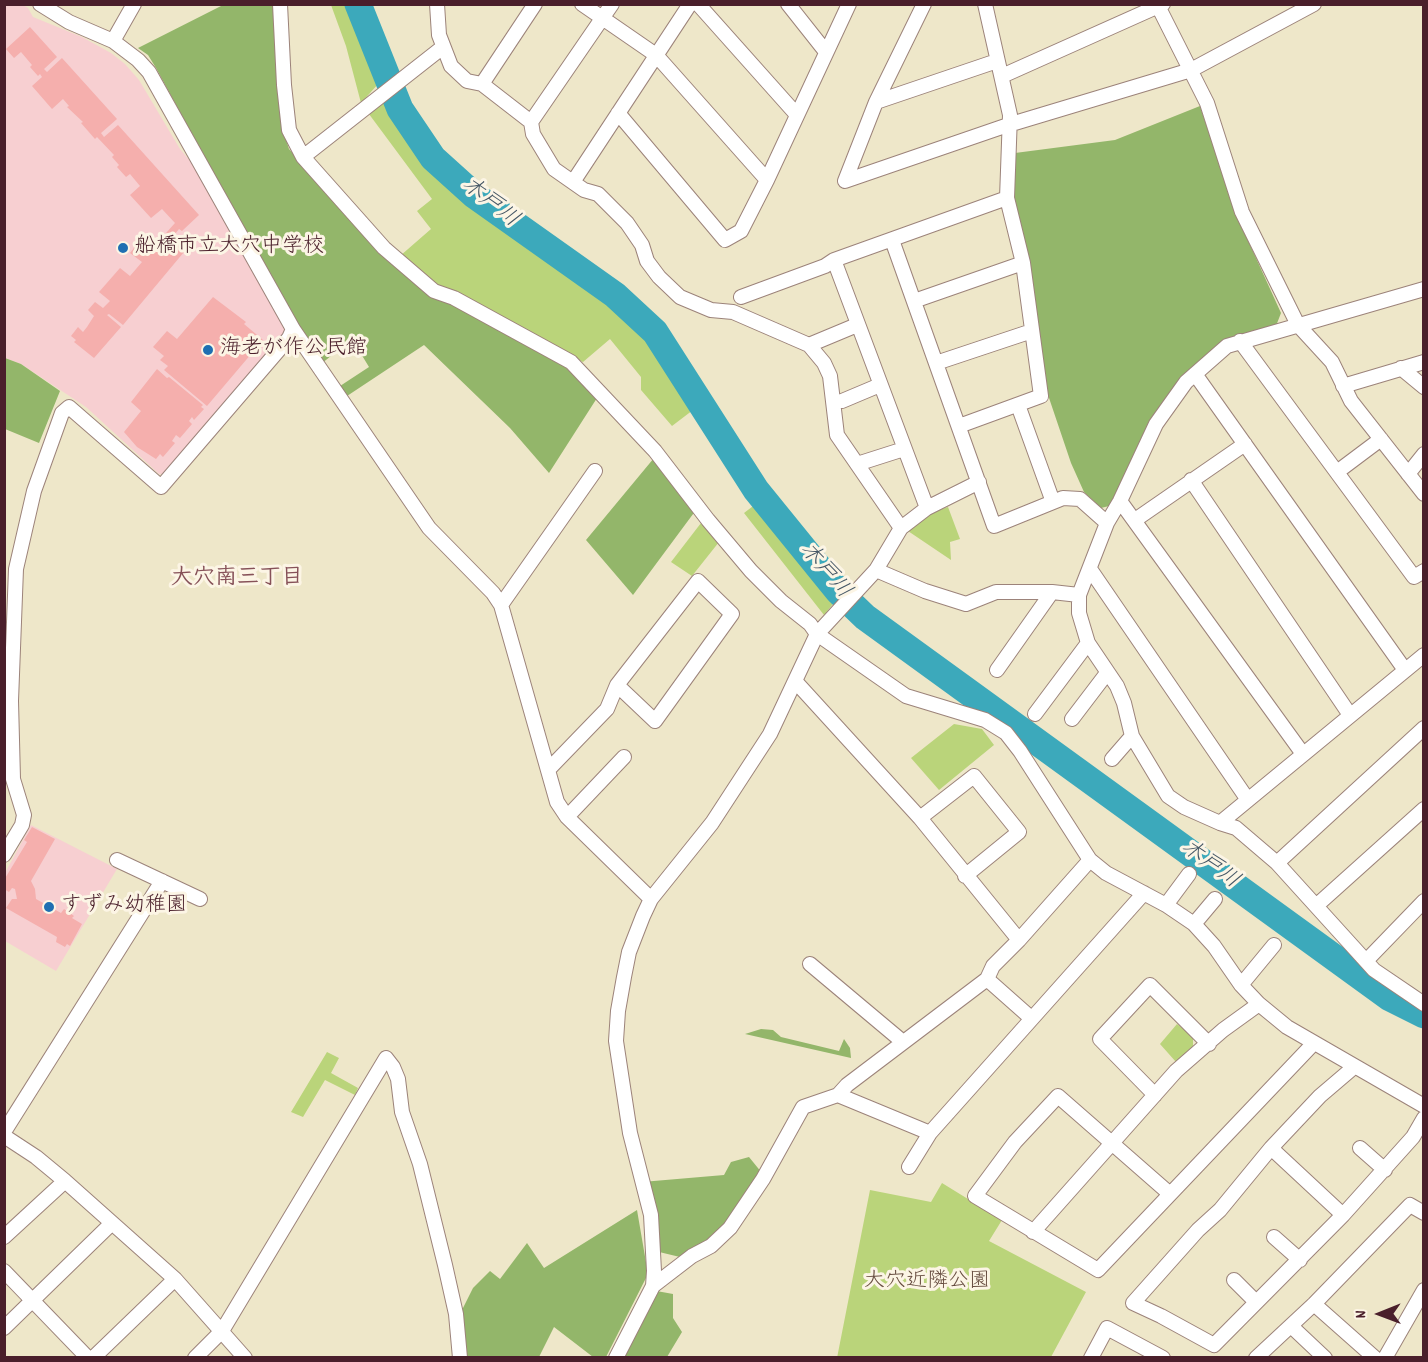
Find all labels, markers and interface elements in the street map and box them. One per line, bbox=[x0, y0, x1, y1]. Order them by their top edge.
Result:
water label: 木戸川 bbox=[455, 173, 523, 235]
place label: 船橋市立大穴中学校 bbox=[135, 235, 324, 261]
marker: 船橋市立大穴中学校 bbox=[116, 241, 130, 255]
place label: 海老が作公民館 bbox=[220, 337, 367, 363]
marker: 海老が作公民館 bbox=[201, 343, 215, 357]
water label: 木戸川 bbox=[792, 538, 856, 606]
district label: 大穴南三丁目 bbox=[171, 567, 303, 593]
water label: 木戸川 bbox=[1175, 836, 1243, 896]
place label: すずみ幼稚園 bbox=[61, 894, 187, 920]
marker: すずみ幼稚園 bbox=[42, 900, 56, 914]
park label: 大穴近隣公園 bbox=[864, 1270, 990, 1296]
north arrow bbox=[1350, 1284, 1410, 1344]
text: N bbox=[1350, 1310, 1373, 1318]

